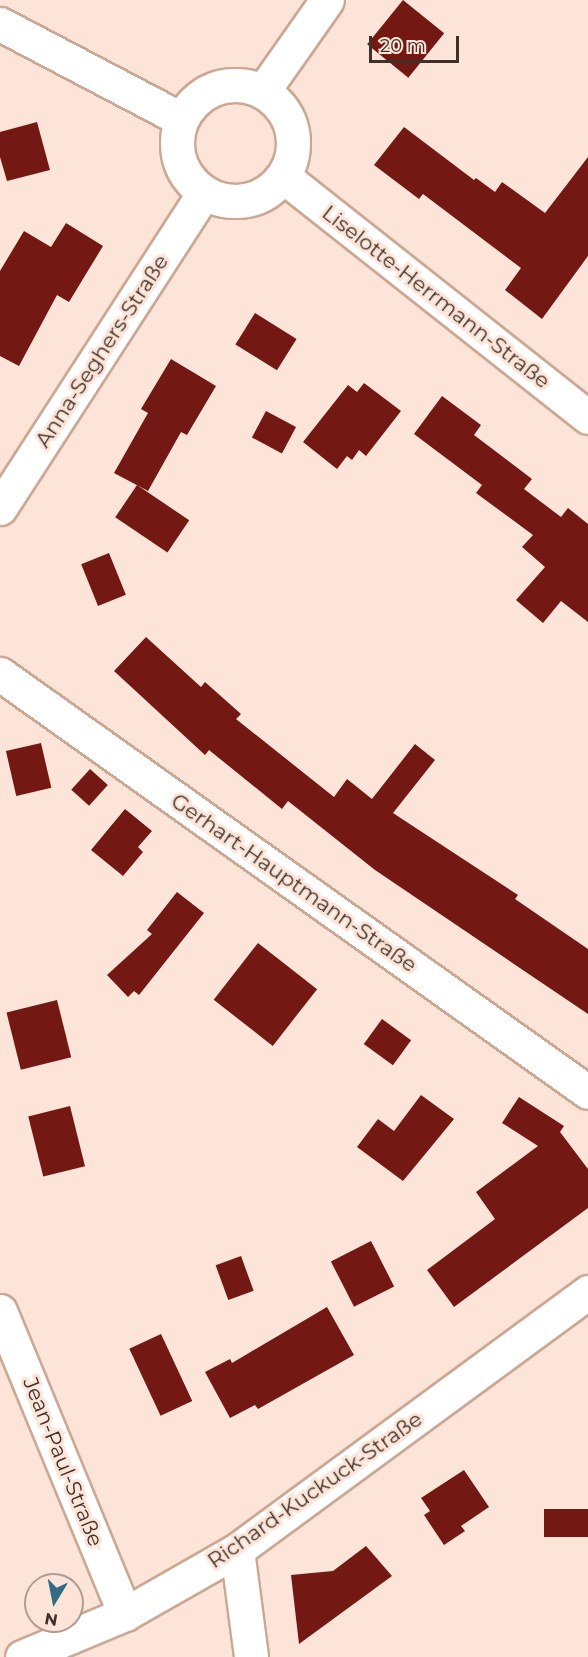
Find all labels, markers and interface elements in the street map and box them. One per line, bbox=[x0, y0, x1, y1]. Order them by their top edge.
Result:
scale bar bbox=[372, 24, 462, 62]
text: 20 m bbox=[380, 35, 426, 57]
street label: Liselotte-Herrmann-Straße bbox=[317, 200, 555, 394]
street label: Anna-Seghers-Straße bbox=[30, 250, 174, 452]
street label: Gerhart-Hauptmann-Straße bbox=[166, 788, 422, 978]
street label: Jean-Paul-Straße bbox=[18, 1374, 108, 1550]
street label: Richard-Kuckuck-Straße bbox=[203, 1406, 427, 1574]
north arrow bbox=[24, 1573, 84, 1633]
text: N bbox=[43, 1609, 59, 1630]

